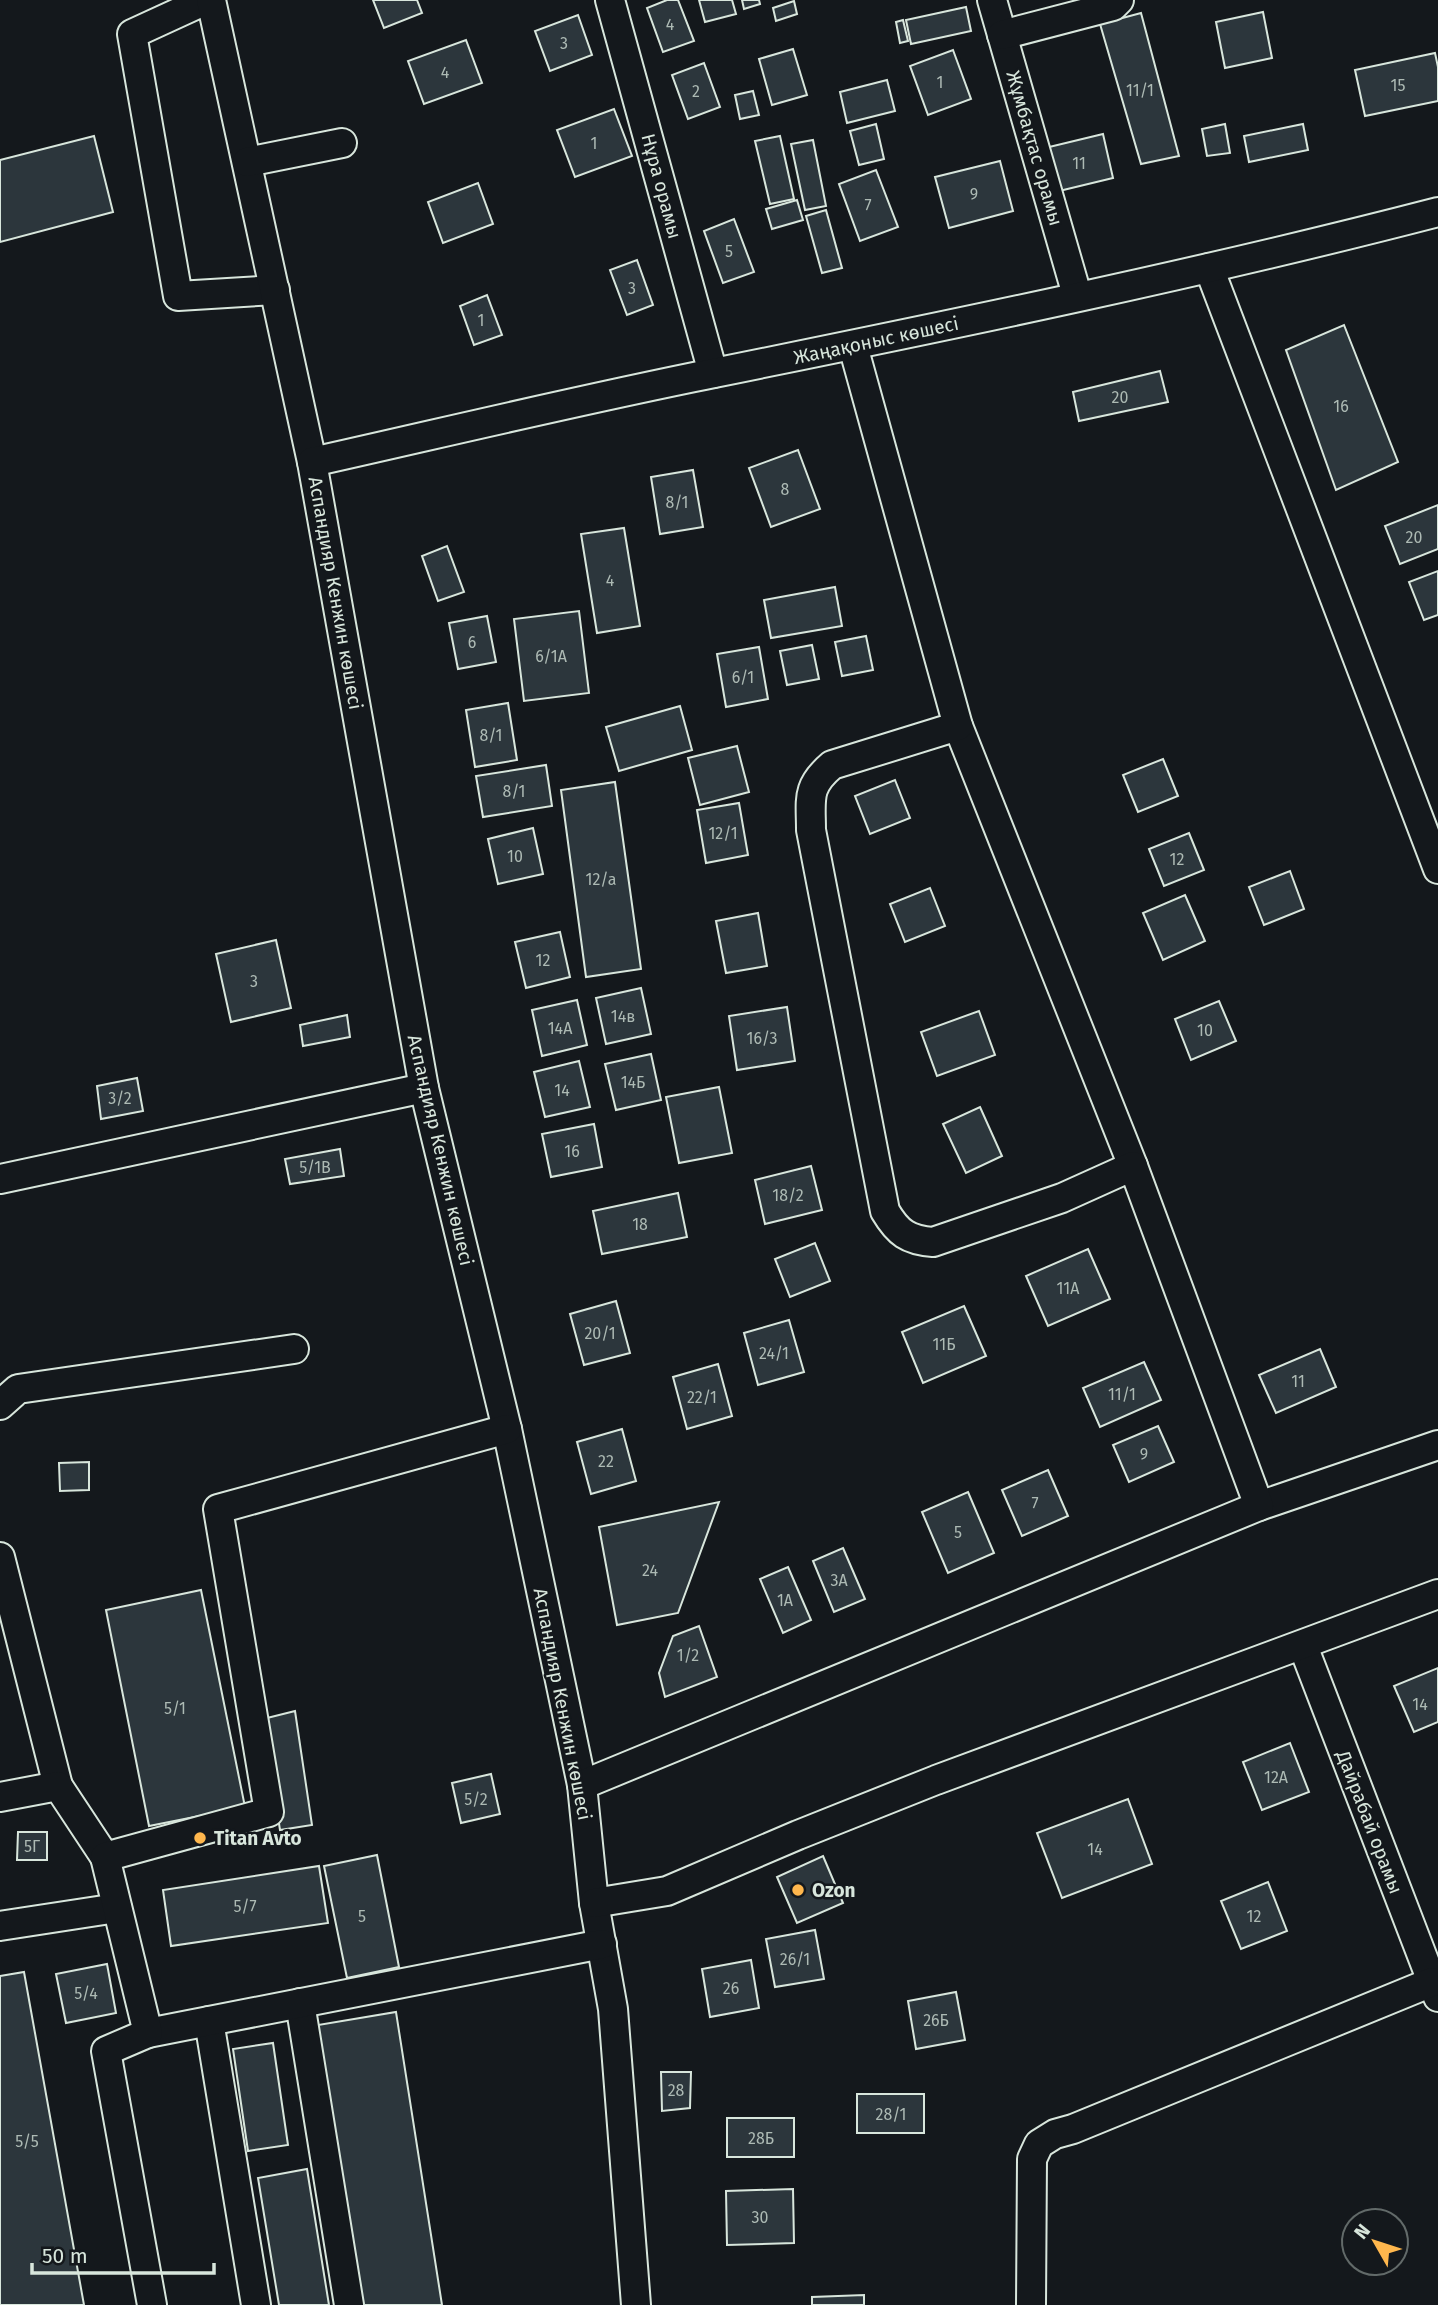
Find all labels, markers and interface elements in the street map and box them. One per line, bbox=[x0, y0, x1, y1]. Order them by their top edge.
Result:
house number: 4 bbox=[666, 15, 675, 34]
house number: 3 bbox=[560, 34, 568, 53]
house number: 4 bbox=[441, 63, 450, 82]
street label: Жұмбақтас орамы bbox=[1001, 68, 1068, 228]
house number: 1 bbox=[937, 73, 943, 92]
house number: 15 bbox=[1391, 76, 1405, 95]
house number: 11/1 bbox=[1126, 81, 1154, 100]
house number: 2 bbox=[692, 82, 700, 101]
street label: Нұра орамы bbox=[636, 131, 687, 241]
house number: 1 bbox=[591, 134, 597, 153]
house number: 11 bbox=[1072, 154, 1086, 173]
house number: 9 bbox=[970, 185, 978, 204]
house number: 7 bbox=[864, 196, 872, 215]
house number: 5 bbox=[725, 242, 733, 261]
house number: 3 bbox=[628, 279, 636, 298]
house number: 1 bbox=[478, 311, 484, 330]
street label: Жаңақоныс көшесі bbox=[791, 312, 961, 369]
house number: 20 bbox=[1112, 388, 1128, 407]
house number: 16 bbox=[1333, 397, 1349, 416]
street label: Аспандияр Кенжин көшесі bbox=[304, 475, 367, 711]
house number: 8 bbox=[781, 480, 790, 499]
house number: 8/1 bbox=[665, 493, 689, 512]
house number: 20 bbox=[1406, 528, 1422, 547]
house number: 4 bbox=[606, 571, 615, 590]
house number: 6 bbox=[468, 633, 476, 652]
house number: 6/1А bbox=[535, 647, 568, 666]
house number: 6/1 bbox=[732, 668, 754, 687]
house number: 8/1 bbox=[479, 726, 503, 745]
house number: 8/1 bbox=[502, 782, 526, 801]
house number: 12/1 bbox=[708, 824, 738, 843]
house number: 10 bbox=[507, 847, 523, 866]
house number: 12 bbox=[1170, 850, 1184, 869]
house number: 12/а bbox=[585, 870, 617, 889]
house number: 12 bbox=[536, 951, 550, 970]
house number: 3 bbox=[250, 972, 258, 991]
house number: 14в bbox=[611, 1007, 635, 1026]
house number: 14А bbox=[548, 1019, 573, 1038]
house number: 10 bbox=[1197, 1021, 1213, 1040]
house number: 16/3 bbox=[747, 1029, 777, 1048]
street label: Аспандияр Кенжин көшесі bbox=[403, 1032, 478, 1268]
house number: 14Б bbox=[621, 1073, 645, 1092]
house number: 14 bbox=[554, 1081, 570, 1100]
house number: 3/2 bbox=[108, 1089, 132, 1108]
house number: 16 bbox=[564, 1142, 580, 1161]
house number: 5/1В bbox=[299, 1158, 331, 1177]
house number: 18/2 bbox=[772, 1186, 804, 1205]
house number: 18 bbox=[632, 1215, 648, 1234]
house number: 11А bbox=[1057, 1279, 1080, 1298]
house number: 20/1 bbox=[584, 1324, 616, 1343]
house number: 11Б bbox=[933, 1335, 955, 1354]
house number: 24/1 bbox=[759, 1344, 789, 1363]
house number: 11 bbox=[1291, 1372, 1305, 1391]
house number: 11/1 bbox=[1108, 1385, 1136, 1404]
house number: 22/1 bbox=[687, 1388, 717, 1407]
house number: 9 bbox=[1140, 1445, 1148, 1464]
house number: 22 bbox=[598, 1452, 614, 1471]
house number: 7 bbox=[1031, 1494, 1039, 1513]
house number: 5 bbox=[954, 1523, 962, 1542]
house number: 24 bbox=[642, 1561, 658, 1580]
house number: 3А bbox=[830, 1571, 848, 1590]
street label: Аспандияр Кенжин көшесі bbox=[529, 1586, 596, 1822]
house number: 1А bbox=[777, 1591, 794, 1610]
house number: 1/2 bbox=[677, 1646, 699, 1665]
house number: 14 bbox=[1412, 1695, 1428, 1714]
house number: 5/1 bbox=[164, 1699, 186, 1718]
street label: Дайрабай орамы bbox=[1331, 1746, 1407, 1897]
house number: 12А bbox=[1264, 1768, 1289, 1787]
house number: 5/2 bbox=[464, 1790, 488, 1809]
place label: Titan Avto bbox=[214, 1827, 302, 1850]
marker: Titan Avto bbox=[192, 1830, 208, 1846]
house number: 5Г bbox=[24, 1837, 40, 1856]
house number: 14 bbox=[1087, 1840, 1103, 1859]
place label: Ozon bbox=[812, 1879, 856, 1902]
marker: Ozon bbox=[790, 1882, 806, 1898]
house number: 5/7 bbox=[233, 1897, 257, 1916]
house number: 5 bbox=[358, 1907, 366, 1926]
house number: 12 bbox=[1247, 1907, 1261, 1926]
house number: 26/1 bbox=[780, 1950, 810, 1969]
house number: 26 bbox=[723, 1979, 739, 1998]
house number: 5/4 bbox=[74, 1984, 98, 2003]
house number: 26Б bbox=[923, 2011, 949, 2030]
house number: 28 bbox=[668, 2081, 685, 2100]
house number: 28/1 bbox=[875, 2105, 907, 2124]
house number: 28Б bbox=[748, 2129, 774, 2148]
house number: 5/5 bbox=[15, 2132, 39, 2151]
north arrow bbox=[1340, 2207, 1410, 2277]
house number: 30 bbox=[752, 2208, 769, 2227]
text: N bbox=[1349, 2219, 1375, 2244]
scale bar bbox=[32, 2232, 214, 2276]
text: 50 m bbox=[42, 2243, 88, 2269]

